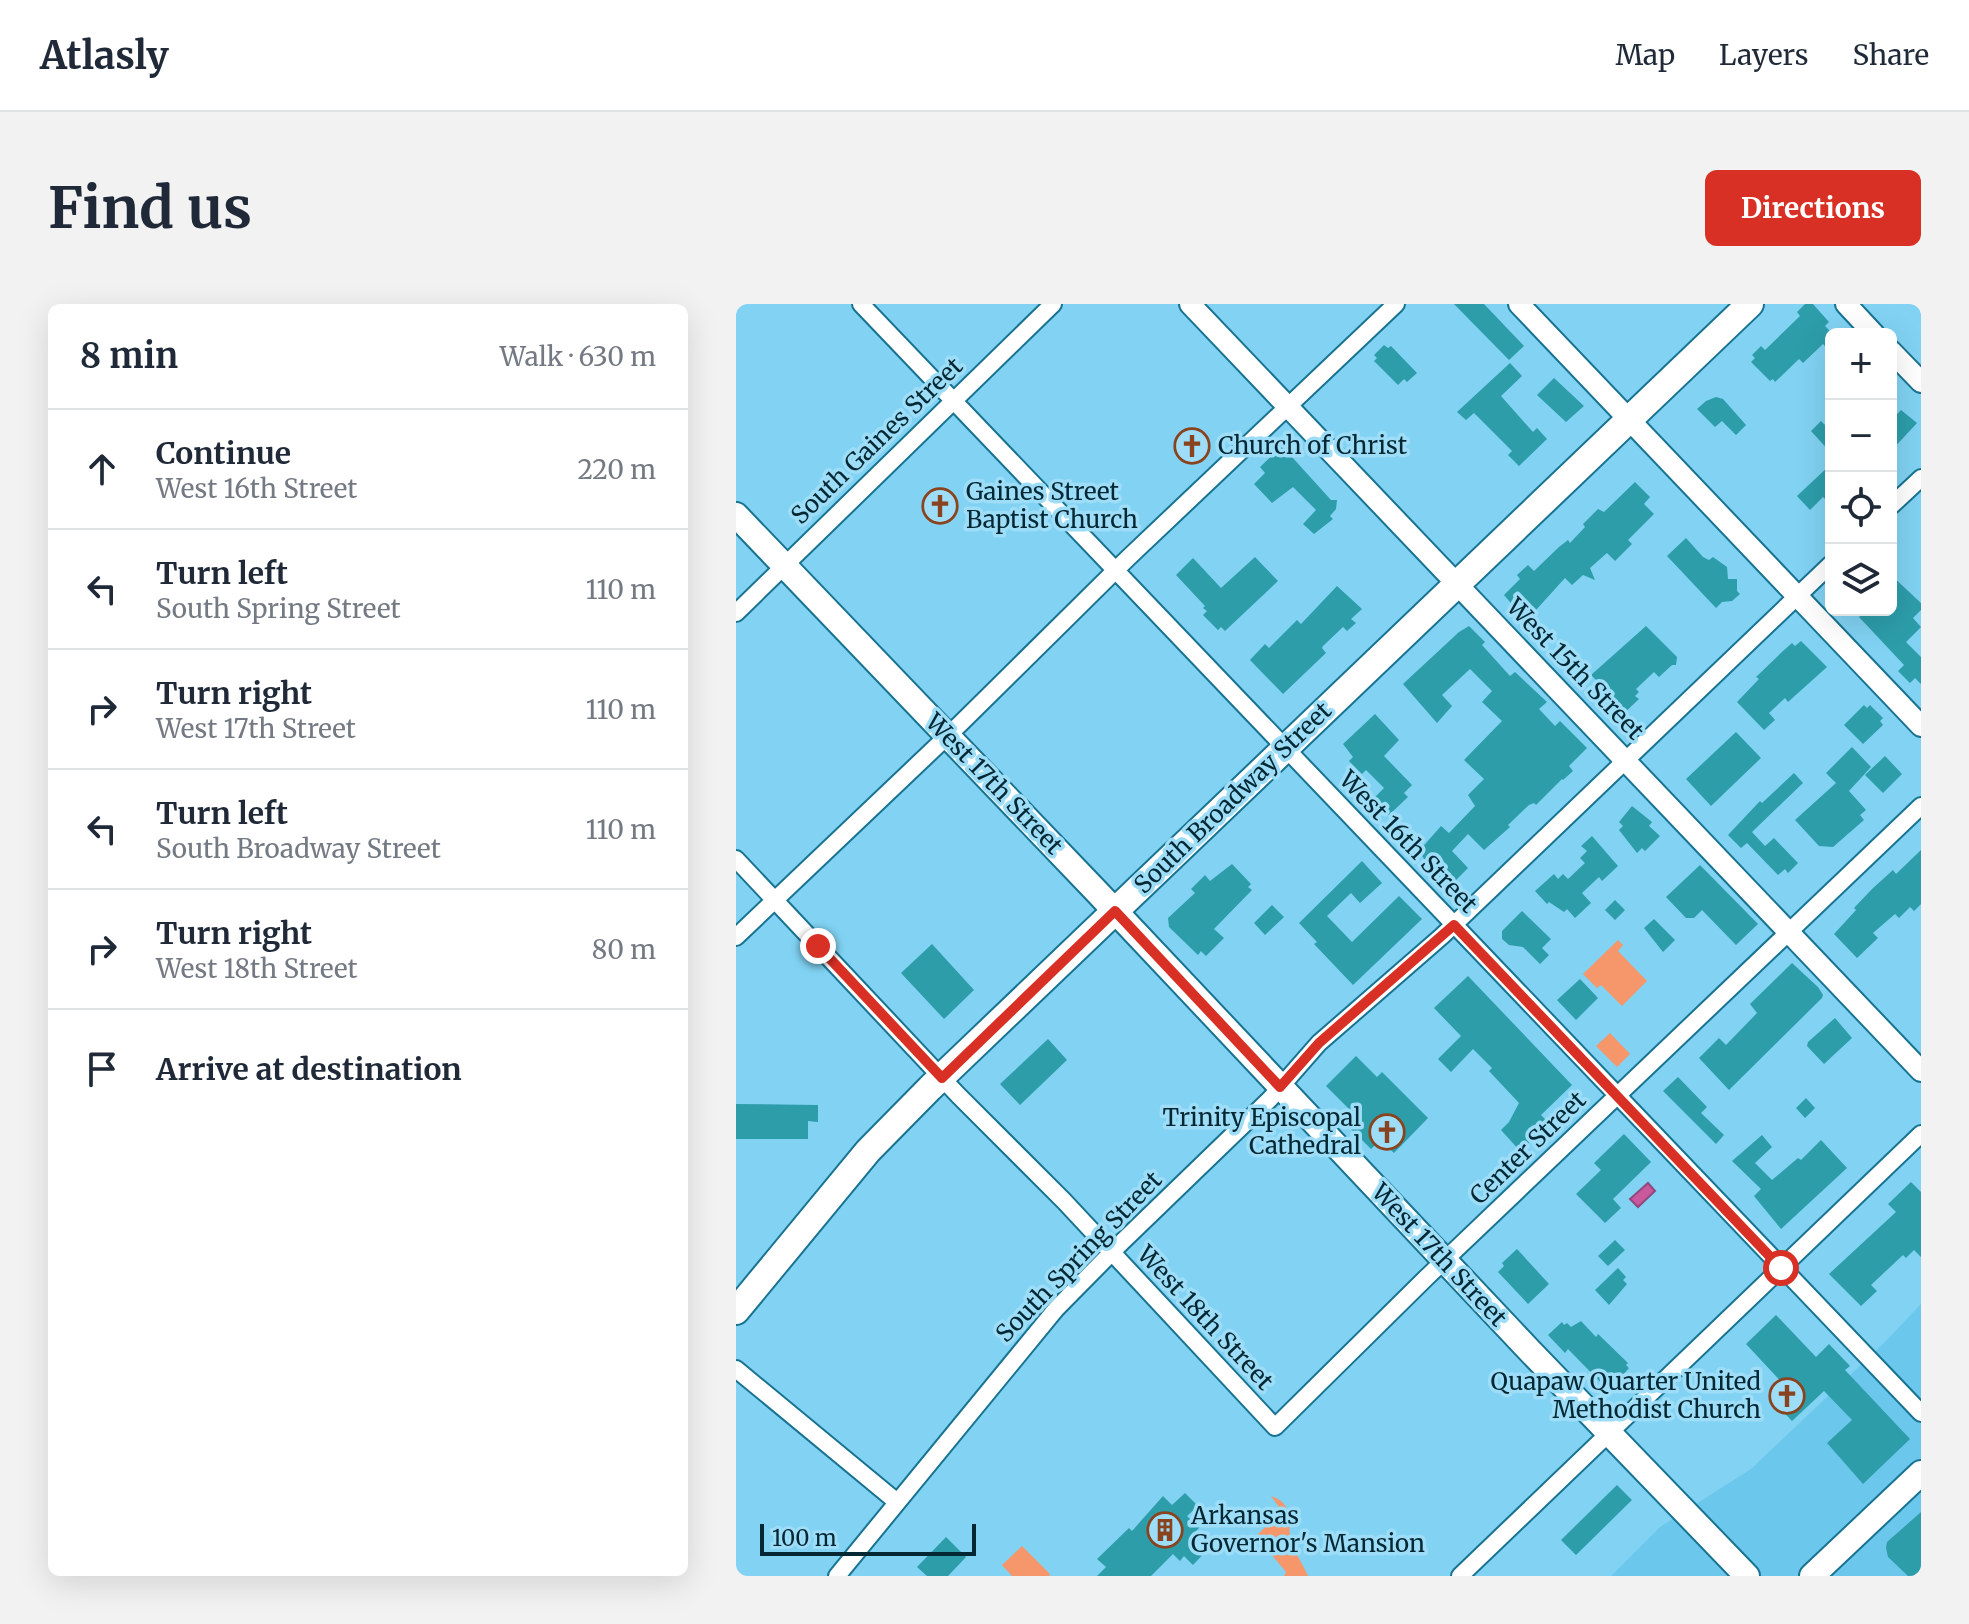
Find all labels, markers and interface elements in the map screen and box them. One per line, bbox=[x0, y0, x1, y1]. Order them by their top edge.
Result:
text: Atlasly bbox=[40, 32, 169, 79]
text: Map bbox=[1615, 37, 1675, 73]
text: Layers bbox=[1719, 37, 1808, 73]
text: Share bbox=[1852, 37, 1929, 73]
button: Directions bbox=[1705, 170, 1921, 246]
text: Find us bbox=[48, 173, 252, 243]
map controls bbox=[1825, 328, 1897, 616]
button: + bbox=[1825, 328, 1897, 400]
text: 8 min bbox=[80, 335, 178, 377]
text: Walk · 630 m bbox=[500, 340, 656, 373]
street label: South Gaines Street bbox=[784, 350, 969, 531]
button: − bbox=[1825, 400, 1897, 472]
church icon: Church of Christ bbox=[1173, 427, 1211, 465]
place label: Church of Christ bbox=[1218, 430, 1408, 461]
text: Continue bbox=[156, 434, 291, 472]
icon: ahead bbox=[80, 447, 124, 491]
text: 220 m bbox=[577, 453, 656, 486]
text: West 16th Street bbox=[156, 472, 358, 505]
button: locate bbox=[1825, 472, 1897, 544]
place label: Gaines Street Baptist Church bbox=[966, 476, 1138, 535]
church icon: Gaines Street Baptist Church bbox=[921, 487, 959, 525]
button: layers bbox=[1825, 544, 1897, 616]
text: Turn left bbox=[156, 554, 288, 592]
icon: left bbox=[80, 567, 124, 611]
text: 110 m bbox=[586, 573, 656, 606]
street label: West 15th Street bbox=[1499, 591, 1651, 746]
text: South Spring Street bbox=[156, 592, 401, 625]
text: Turn right bbox=[156, 674, 312, 712]
icon: right bbox=[80, 687, 124, 731]
text: 110 m bbox=[586, 693, 656, 726]
street label: South Broadway Street bbox=[1127, 695, 1338, 900]
street label: West 17th Street bbox=[918, 706, 1070, 861]
text: West 17th Street bbox=[156, 712, 356, 745]
street label: West 16th Street bbox=[1332, 763, 1485, 920]
text: Turn left bbox=[156, 794, 288, 832]
icon: left bbox=[80, 807, 124, 851]
text: 110 m bbox=[586, 813, 656, 846]
text: South Broadway Street bbox=[156, 832, 441, 865]
text: Turn right bbox=[156, 914, 312, 952]
icon: right bbox=[80, 927, 124, 971]
route end bbox=[800, 928, 836, 964]
text: 80 m bbox=[592, 933, 656, 966]
text: West 18th Street bbox=[156, 952, 358, 985]
icon: arrive bbox=[80, 1047, 124, 1091]
text: Arrive at destination bbox=[156, 1050, 462, 1088]
street label: Center Street bbox=[1463, 1084, 1593, 1211]
place label: Trinity Episcopal Cathedral bbox=[1163, 1102, 1361, 1161]
church icon: Trinity Episcopal Cathedral bbox=[1368, 1113, 1406, 1151]
street label: South Spring Street bbox=[989, 1164, 1169, 1349]
street label: West 17th Street bbox=[1364, 1176, 1514, 1333]
street label: West 18th Street bbox=[1130, 1238, 1281, 1397]
route start bbox=[1763, 1250, 1799, 1286]
place label: Quapaw Quarter United Methodist Church bbox=[1491, 1366, 1761, 1425]
church icon: Quapaw Quarter United Methodist Church bbox=[1768, 1377, 1806, 1415]
place label: Arkansas Governor's Mansion bbox=[1190, 1500, 1425, 1559]
building icon: Arkansas Governor's Mansion bbox=[1146, 1511, 1184, 1549]
scale bar bbox=[760, 1520, 976, 1556]
text: 100 m bbox=[772, 1524, 837, 1552]

